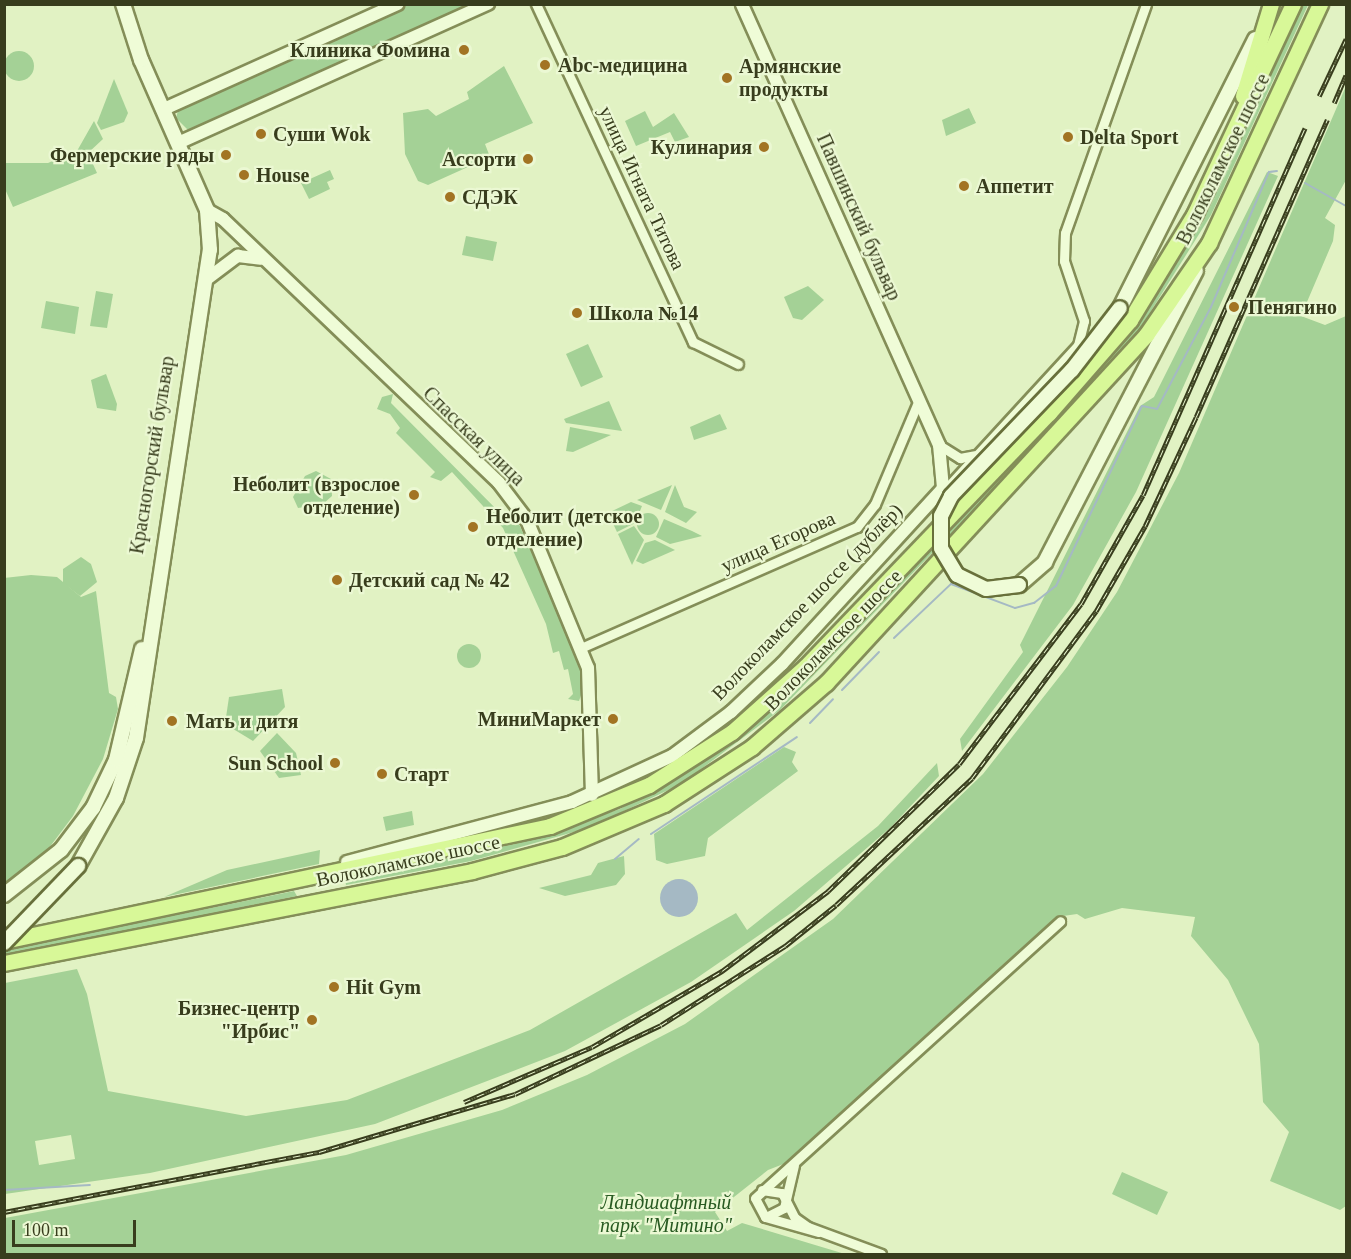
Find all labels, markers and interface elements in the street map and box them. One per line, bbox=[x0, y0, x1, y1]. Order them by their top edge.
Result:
place label: Клиника Фомина bbox=[290, 38, 450, 62]
marker: Клиника Фомина bbox=[455, 41, 473, 59]
place label: Abc-медицина bbox=[558, 53, 688, 77]
place label: Армянские продукты bbox=[739, 54, 841, 101]
marker: Abc-медицина bbox=[536, 56, 554, 74]
street label: Волоколамское шоссе bbox=[1171, 69, 1275, 249]
marker: Армянские продукты bbox=[720, 71, 734, 85]
street label: улица Игната Титова bbox=[594, 102, 690, 274]
place label: Суши Wok bbox=[273, 122, 370, 146]
place label: Delta Sport bbox=[1080, 125, 1178, 149]
marker: Суши Wok bbox=[254, 127, 268, 141]
street label: Павшинский бульвар bbox=[811, 130, 907, 304]
marker: Delta Sport bbox=[1061, 130, 1075, 144]
place label: Кулинария bbox=[651, 135, 752, 159]
marker: Кулинария bbox=[757, 140, 771, 154]
place label: Фермерские ряды bbox=[50, 143, 214, 167]
place label: Ассорти bbox=[442, 147, 516, 171]
marker: Фермерские ряды bbox=[219, 148, 233, 162]
marker: Ассорти bbox=[521, 152, 535, 166]
place label: House bbox=[256, 163, 309, 187]
marker: House bbox=[237, 168, 251, 182]
place label: Аппетит bbox=[976, 174, 1054, 198]
marker: Аппетит bbox=[957, 179, 971, 193]
place label: СДЭК bbox=[462, 185, 518, 209]
marker: СДЭК bbox=[443, 190, 457, 204]
place label: Пенягино bbox=[1248, 295, 1337, 319]
marker: Пенягино bbox=[1225, 298, 1243, 316]
place label: Школа №14 bbox=[589, 301, 698, 325]
marker: Школа №14 bbox=[570, 306, 584, 320]
street label: Красногорский бульвар bbox=[124, 354, 180, 556]
street label: Спасская улица bbox=[418, 381, 530, 491]
place label: Неболит (взрослое отделение) bbox=[233, 472, 400, 519]
marker: Неболит (взрослое отделение) bbox=[405, 486, 423, 504]
street label: Волоколамское шоссе (дублёр) bbox=[707, 499, 907, 705]
place label: Неболит (детское отделение) bbox=[486, 504, 642, 551]
street label: улица Егорова bbox=[717, 506, 839, 578]
marker: Неболит (детское отделение) bbox=[464, 518, 482, 536]
street label: Волоколамское шоссе bbox=[759, 564, 907, 716]
place label: Детский сад № 42 bbox=[349, 568, 510, 592]
marker: Детский сад № 42 bbox=[330, 573, 344, 587]
place label: МиниМаркет bbox=[478, 707, 601, 731]
place label: Мать и дитя bbox=[186, 709, 298, 733]
marker: Мать и дитя bbox=[163, 712, 181, 730]
marker: МиниМаркет bbox=[606, 712, 620, 726]
place label: Sun School bbox=[228, 751, 323, 775]
marker: Sun School bbox=[328, 756, 342, 770]
place label: Старт bbox=[394, 762, 449, 786]
marker: Старт bbox=[375, 767, 389, 781]
street label: Волоколамское шоссе bbox=[314, 830, 502, 892]
place label: Hit Gym bbox=[346, 975, 421, 999]
marker: Hit Gym bbox=[327, 980, 341, 994]
place label: Бизнес-центр "Ирбис" bbox=[178, 996, 300, 1043]
marker: Бизнес-центр "Ирбис" bbox=[305, 1013, 319, 1027]
park label: Ландшафтный парк "Митино" bbox=[600, 1190, 732, 1237]
scale bar bbox=[15, 1208, 140, 1246]
text: 100 m bbox=[23, 1220, 69, 1240]

